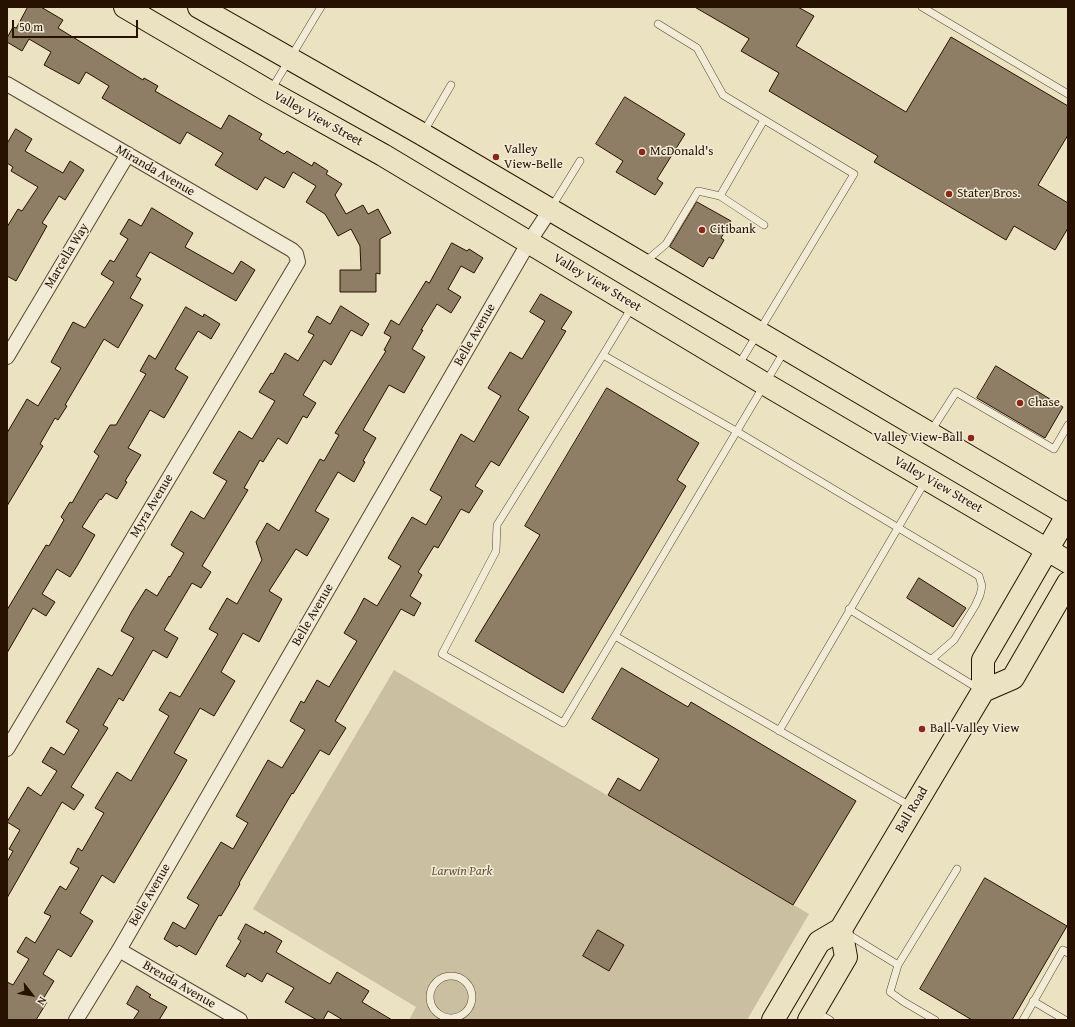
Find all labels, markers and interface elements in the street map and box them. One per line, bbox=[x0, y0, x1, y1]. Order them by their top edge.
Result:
scale bar bbox=[14, 12, 140, 38]
text: 50 m bbox=[19, 18, 43, 35]
street label: Valley View Street bbox=[271, 88, 365, 150]
street label: Miranda Avenue bbox=[113, 142, 197, 200]
place label: Valley View-Belle bbox=[504, 142, 563, 173]
place label: McDonald's bbox=[650, 144, 713, 160]
marker: McDonald's bbox=[637, 147, 647, 157]
marker: Valley View-Belle bbox=[491, 152, 501, 162]
place label: Stater Bros. bbox=[957, 186, 1020, 202]
marker: Stater Bros. bbox=[944, 189, 954, 199]
street label: Marcella Way bbox=[41, 221, 93, 291]
place label: Citibank bbox=[710, 222, 756, 238]
marker: Citibank bbox=[697, 225, 707, 235]
street label: Valley View Street bbox=[550, 251, 644, 315]
street label: Belle Avenue bbox=[451, 301, 499, 369]
place label: Chase bbox=[1028, 395, 1060, 411]
marker: Chase bbox=[1015, 398, 1025, 408]
place label: Valley View-Ball bbox=[874, 430, 963, 446]
marker: Valley View-Ball bbox=[966, 433, 976, 443]
street label: Valley View Street bbox=[891, 453, 985, 517]
street label: Myra Avenue bbox=[127, 471, 177, 541]
street label: Belle Avenue bbox=[289, 581, 337, 649]
place label: Ball-Valley View bbox=[930, 721, 1019, 737]
marker: Ball-Valley View bbox=[917, 724, 927, 734]
street label: Ball Road bbox=[892, 784, 932, 836]
street label: Belle Avenue bbox=[126, 861, 174, 929]
park label: Larwin Park bbox=[432, 864, 492, 880]
street label: Brenda Avenue bbox=[140, 958, 218, 1012]
north arrow bbox=[12, 975, 52, 1015]
text: N bbox=[34, 994, 51, 1008]

